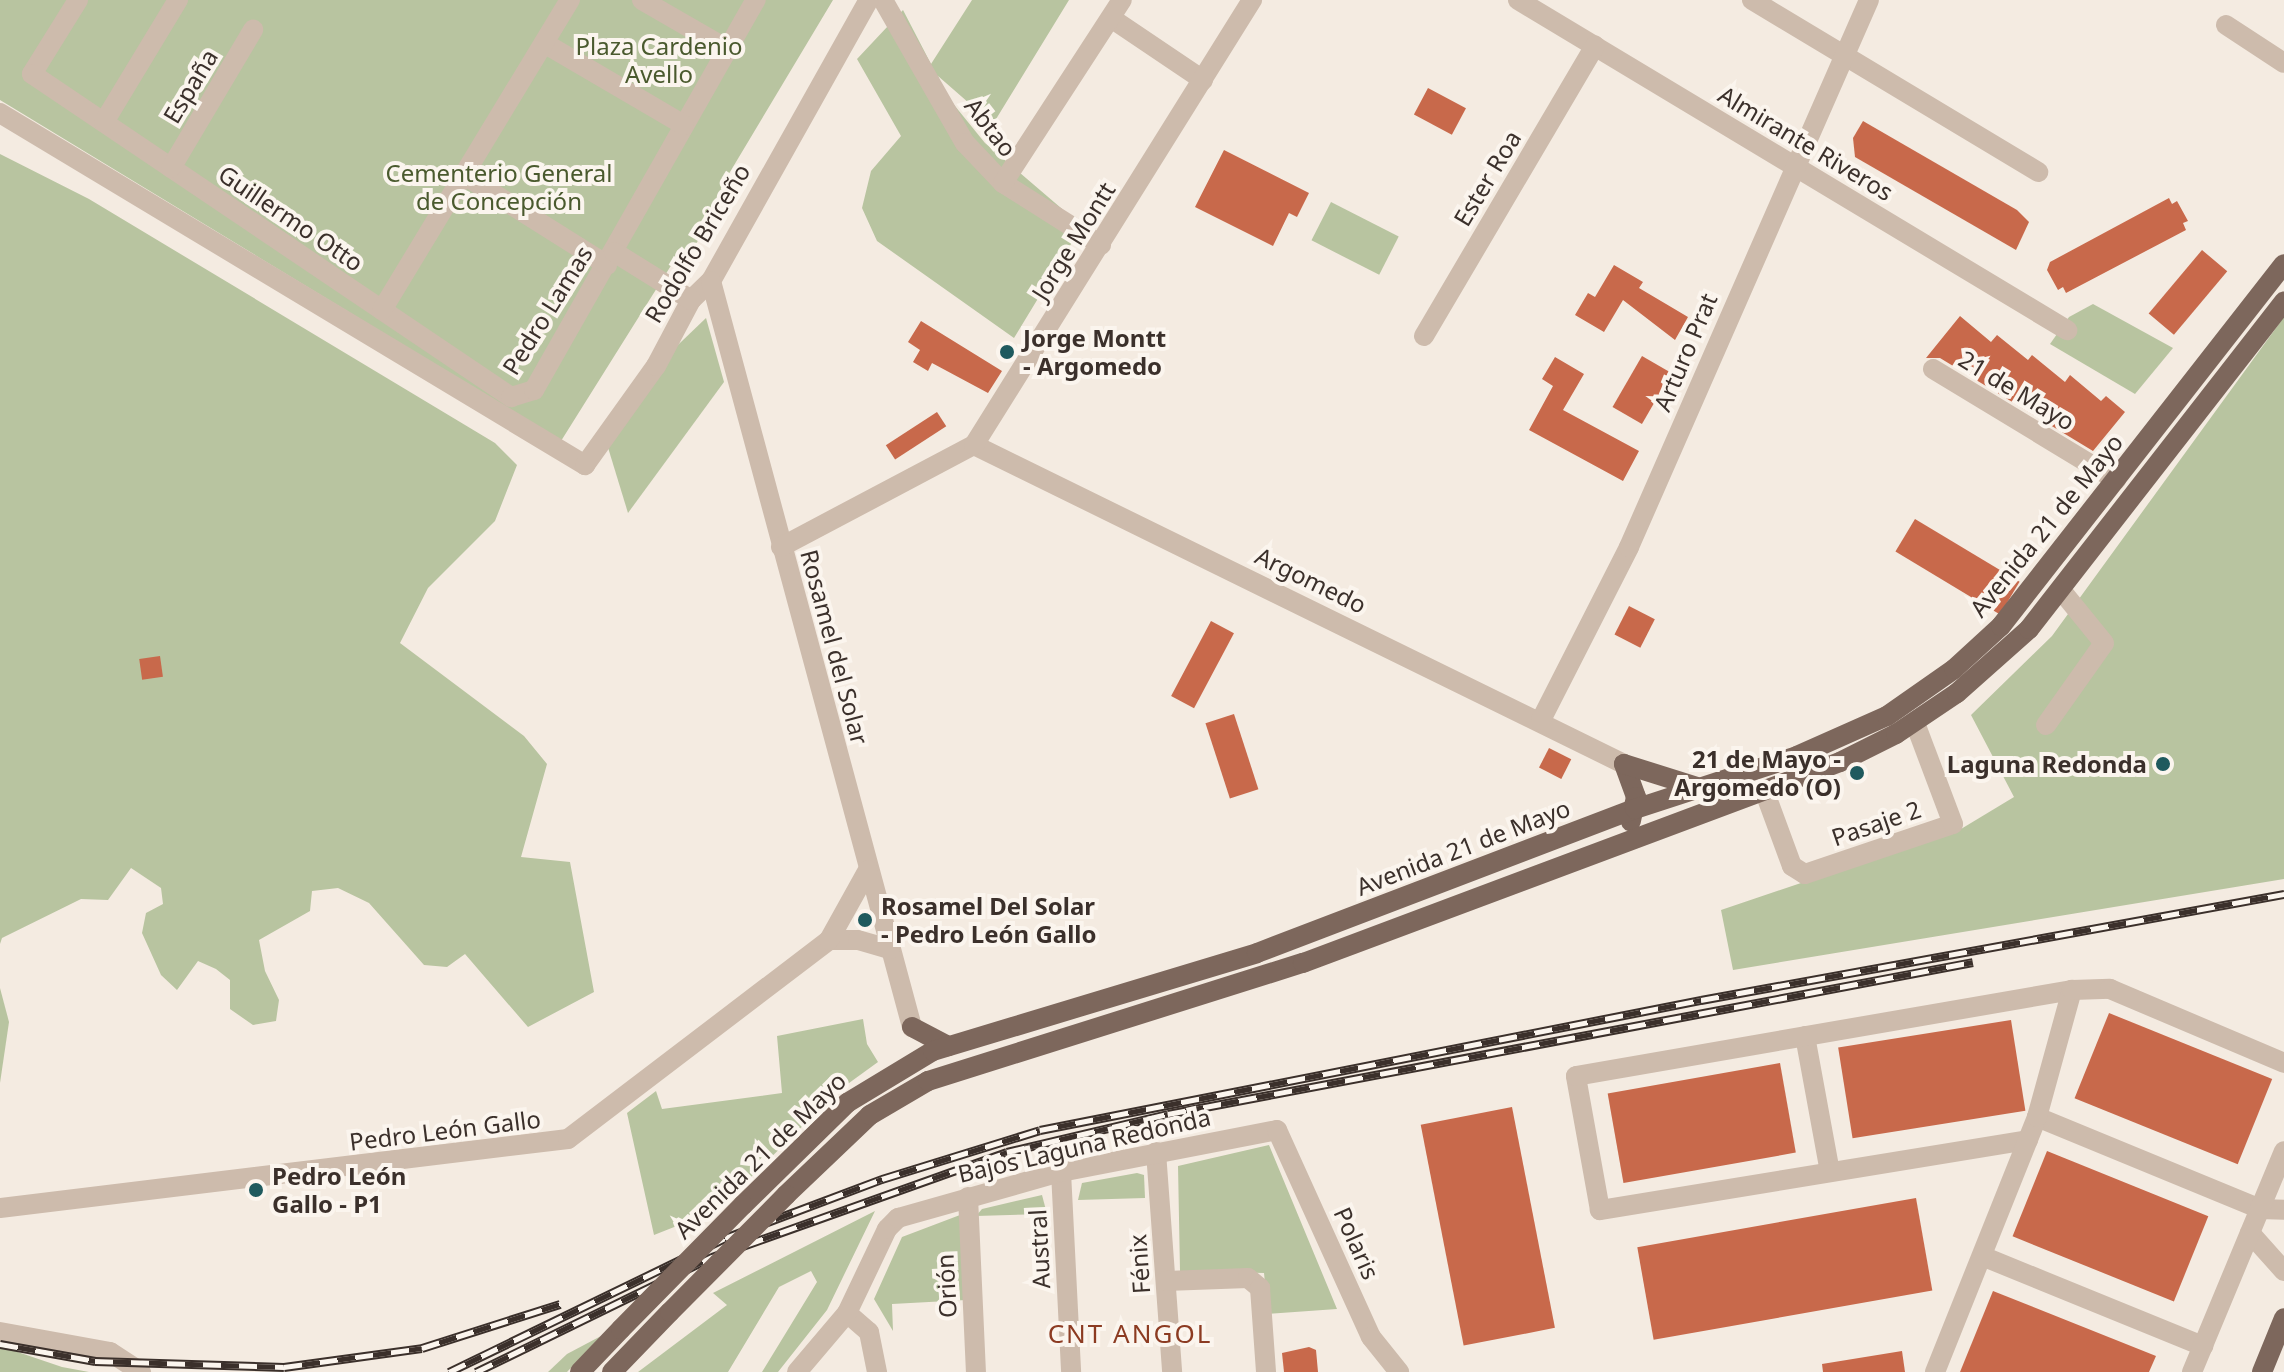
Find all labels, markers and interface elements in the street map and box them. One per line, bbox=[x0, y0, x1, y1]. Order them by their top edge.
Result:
park label: Plaza Cardenio Avello bbox=[575, 32, 743, 88]
street label: España bbox=[157, 44, 223, 128]
street label: Almirante Riveros bbox=[1713, 80, 1899, 206]
street label: Abtao bbox=[959, 92, 1023, 162]
street label: Ester Roa bbox=[1447, 125, 1527, 231]
street label: Rodolfo Briceño bbox=[638, 158, 756, 328]
street label: Guillermo Otto bbox=[213, 159, 369, 277]
park label: Cementerio General de Concepción bbox=[385, 159, 613, 215]
street label: Jorge Montt bbox=[1025, 177, 1121, 305]
street label: Pedro Lamas bbox=[496, 240, 598, 380]
street label: Arturo Prat bbox=[1647, 289, 1723, 415]
place label: Jorge Montt - Argomedo bbox=[1023, 324, 1166, 380]
marker: Jorge Montt - Argomedo bbox=[998, 343, 1016, 361]
street label: 21 de Mayo bbox=[1954, 344, 2080, 436]
street label: Avenida 21 de Mayo bbox=[1963, 428, 2129, 622]
street label: Argomedo bbox=[1251, 541, 1371, 619]
street label: Rosamel del Solar bbox=[795, 546, 875, 748]
place label: 21 de Mayo - Argomedo (O) bbox=[1674, 745, 1841, 801]
place label: Laguna Redonda bbox=[1947, 750, 2147, 778]
marker: Laguna Redonda bbox=[2154, 755, 2172, 773]
marker: 21 de Mayo - Argomedo (O) bbox=[1848, 764, 1866, 782]
street label: Avenida 21 de Mayo bbox=[1352, 793, 1574, 901]
street label: Pasaje 2 bbox=[1828, 794, 1924, 852]
place label: Rosamel Del Solar - Pedro León Gallo bbox=[881, 892, 1096, 948]
marker: Rosamel Del Solar - Pedro León Gallo bbox=[856, 911, 874, 929]
street label: Avenida 21 de Mayo bbox=[668, 1066, 852, 1244]
street label: Bajos Laguna Redonda bbox=[955, 1102, 1213, 1188]
street label: Pedro León Gallo bbox=[348, 1104, 542, 1156]
place label: Pedro León Gallo - P1 bbox=[272, 1162, 406, 1218]
marker: Pedro León Gallo - P1 bbox=[247, 1181, 265, 1199]
street label: Polaris bbox=[1328, 1202, 1386, 1284]
street label: Austral bbox=[1023, 1209, 1055, 1289]
street label: Fénix bbox=[1123, 1233, 1155, 1295]
street label: Orión bbox=[930, 1253, 962, 1319]
district label: CNT ANGOL bbox=[1048, 1318, 1212, 1350]

